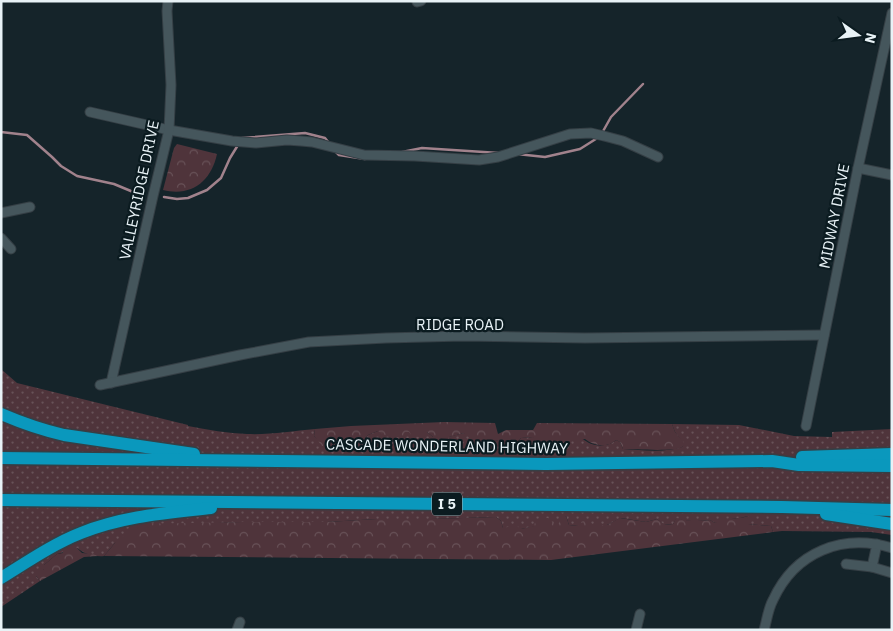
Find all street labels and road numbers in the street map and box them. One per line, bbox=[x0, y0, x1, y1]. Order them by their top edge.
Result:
street label: VALLEYRIDGE DRIVE bbox=[115, 118, 163, 262]
street label: MIDWAY DRIVE bbox=[815, 162, 853, 270]
street label: RIDGE ROAD bbox=[416, 315, 504, 334]
street label: CASCADE WONDERLAND HIGHWAY bbox=[326, 434, 568, 458]
road number: I 5 bbox=[432, 492, 462, 516]

